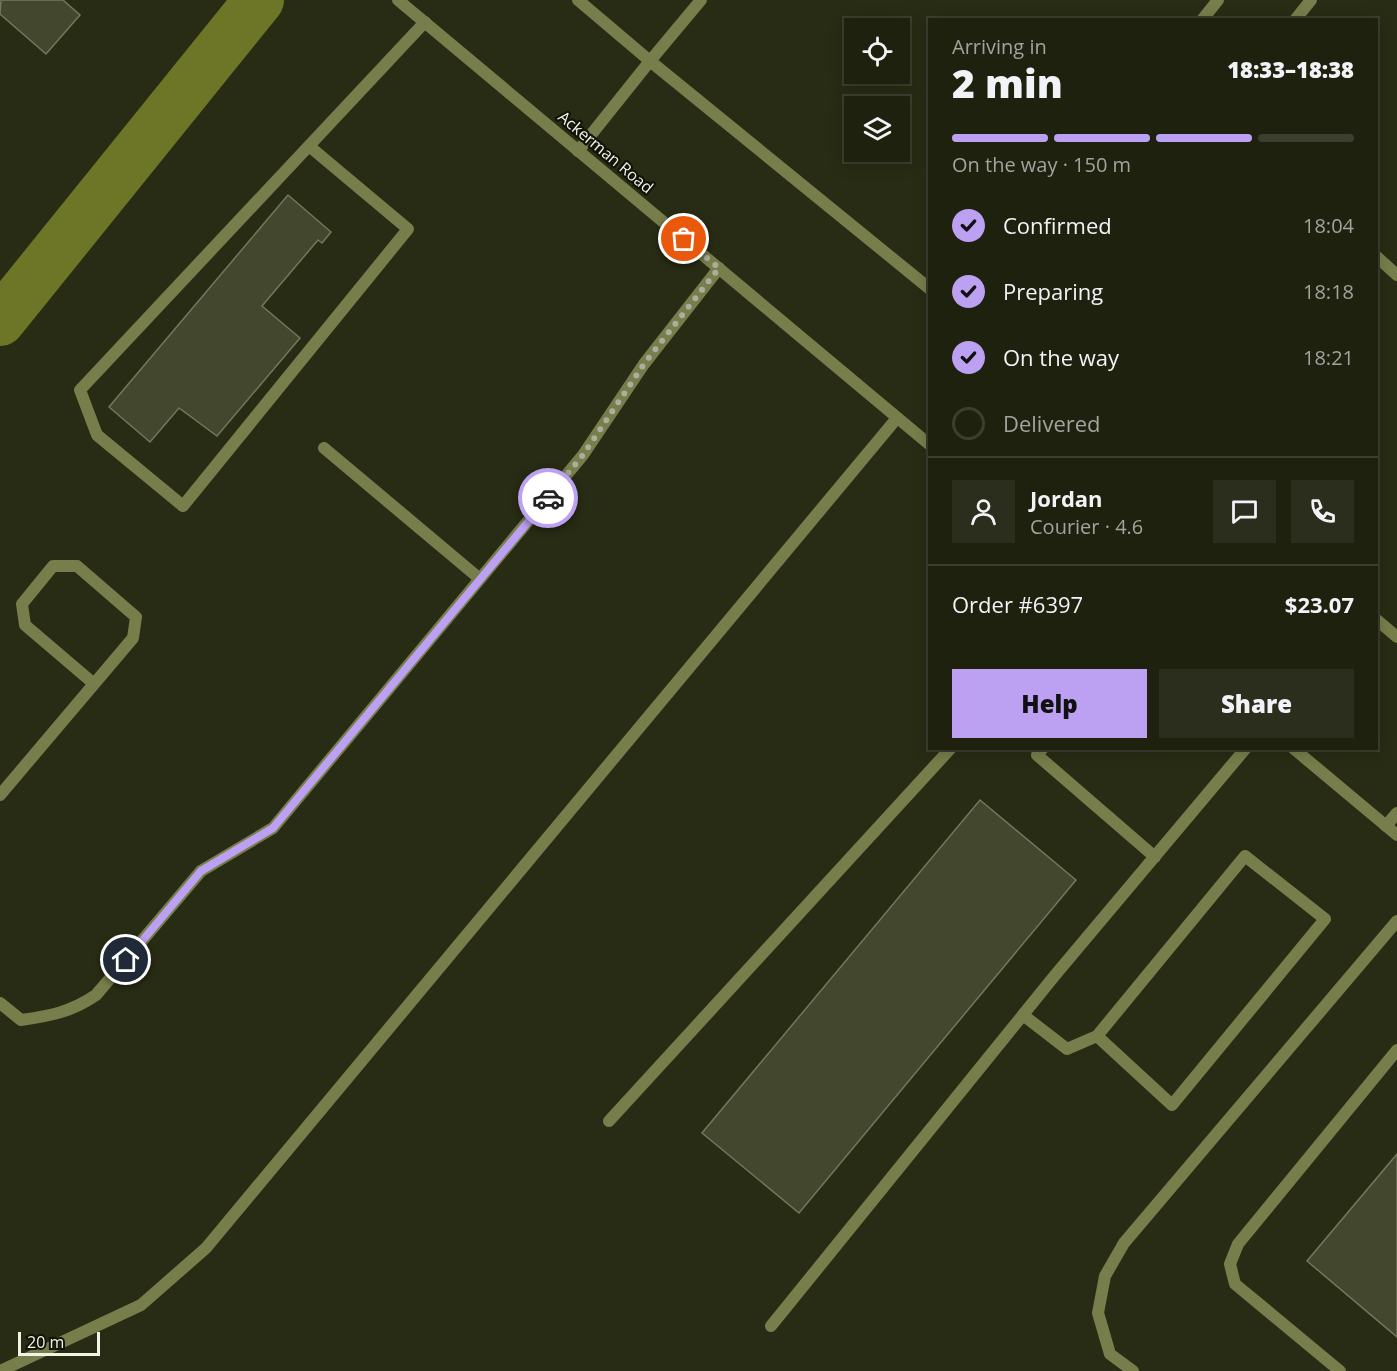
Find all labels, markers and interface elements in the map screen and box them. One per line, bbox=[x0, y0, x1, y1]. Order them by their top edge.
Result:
map controls bbox=[844, 18, 910, 162]
button: locate bbox=[844, 18, 910, 84]
text: Arriving in bbox=[952, 33, 1047, 60]
text: 18:33–18:38 bbox=[1227, 54, 1354, 84]
text: 2 min bbox=[952, 56, 1063, 109]
button: layers bbox=[844, 96, 910, 162]
street label: Ackerman Road bbox=[554, 106, 658, 198]
text: On the way · 150 m bbox=[952, 151, 1131, 178]
icon: check bbox=[952, 209, 985, 242]
text: Confirmed bbox=[1003, 210, 1112, 240]
text: 18:04 bbox=[1303, 212, 1354, 239]
pin bbox=[658, 213, 709, 264]
icon: bag bbox=[667, 222, 700, 255]
icon: check bbox=[952, 275, 985, 308]
text: Preparing bbox=[1003, 276, 1103, 306]
text: 18:18 bbox=[1303, 278, 1354, 305]
icon: check bbox=[952, 341, 985, 374]
text: On the way bbox=[1003, 342, 1119, 372]
text: 18:21 bbox=[1303, 344, 1354, 371]
text: Delivered bbox=[1003, 408, 1101, 438]
courier bbox=[518, 468, 578, 528]
button: person bbox=[952, 480, 1015, 543]
button: chat bbox=[1213, 480, 1276, 543]
button: phone bbox=[1291, 480, 1354, 543]
icon: car bbox=[532, 482, 565, 515]
text: Jordan bbox=[1030, 483, 1103, 513]
text: Courier · 4.6 bbox=[1030, 513, 1143, 540]
text: Order #6397 bbox=[952, 589, 1083, 619]
text: $23.07 bbox=[1285, 589, 1354, 619]
button: Help bbox=[952, 669, 1147, 738]
button: Share bbox=[1159, 669, 1354, 738]
pin bbox=[100, 934, 151, 985]
icon: home bbox=[109, 943, 142, 976]
scale bar bbox=[18, 1329, 100, 1356]
text: 20 m bbox=[27, 1331, 64, 1353]

